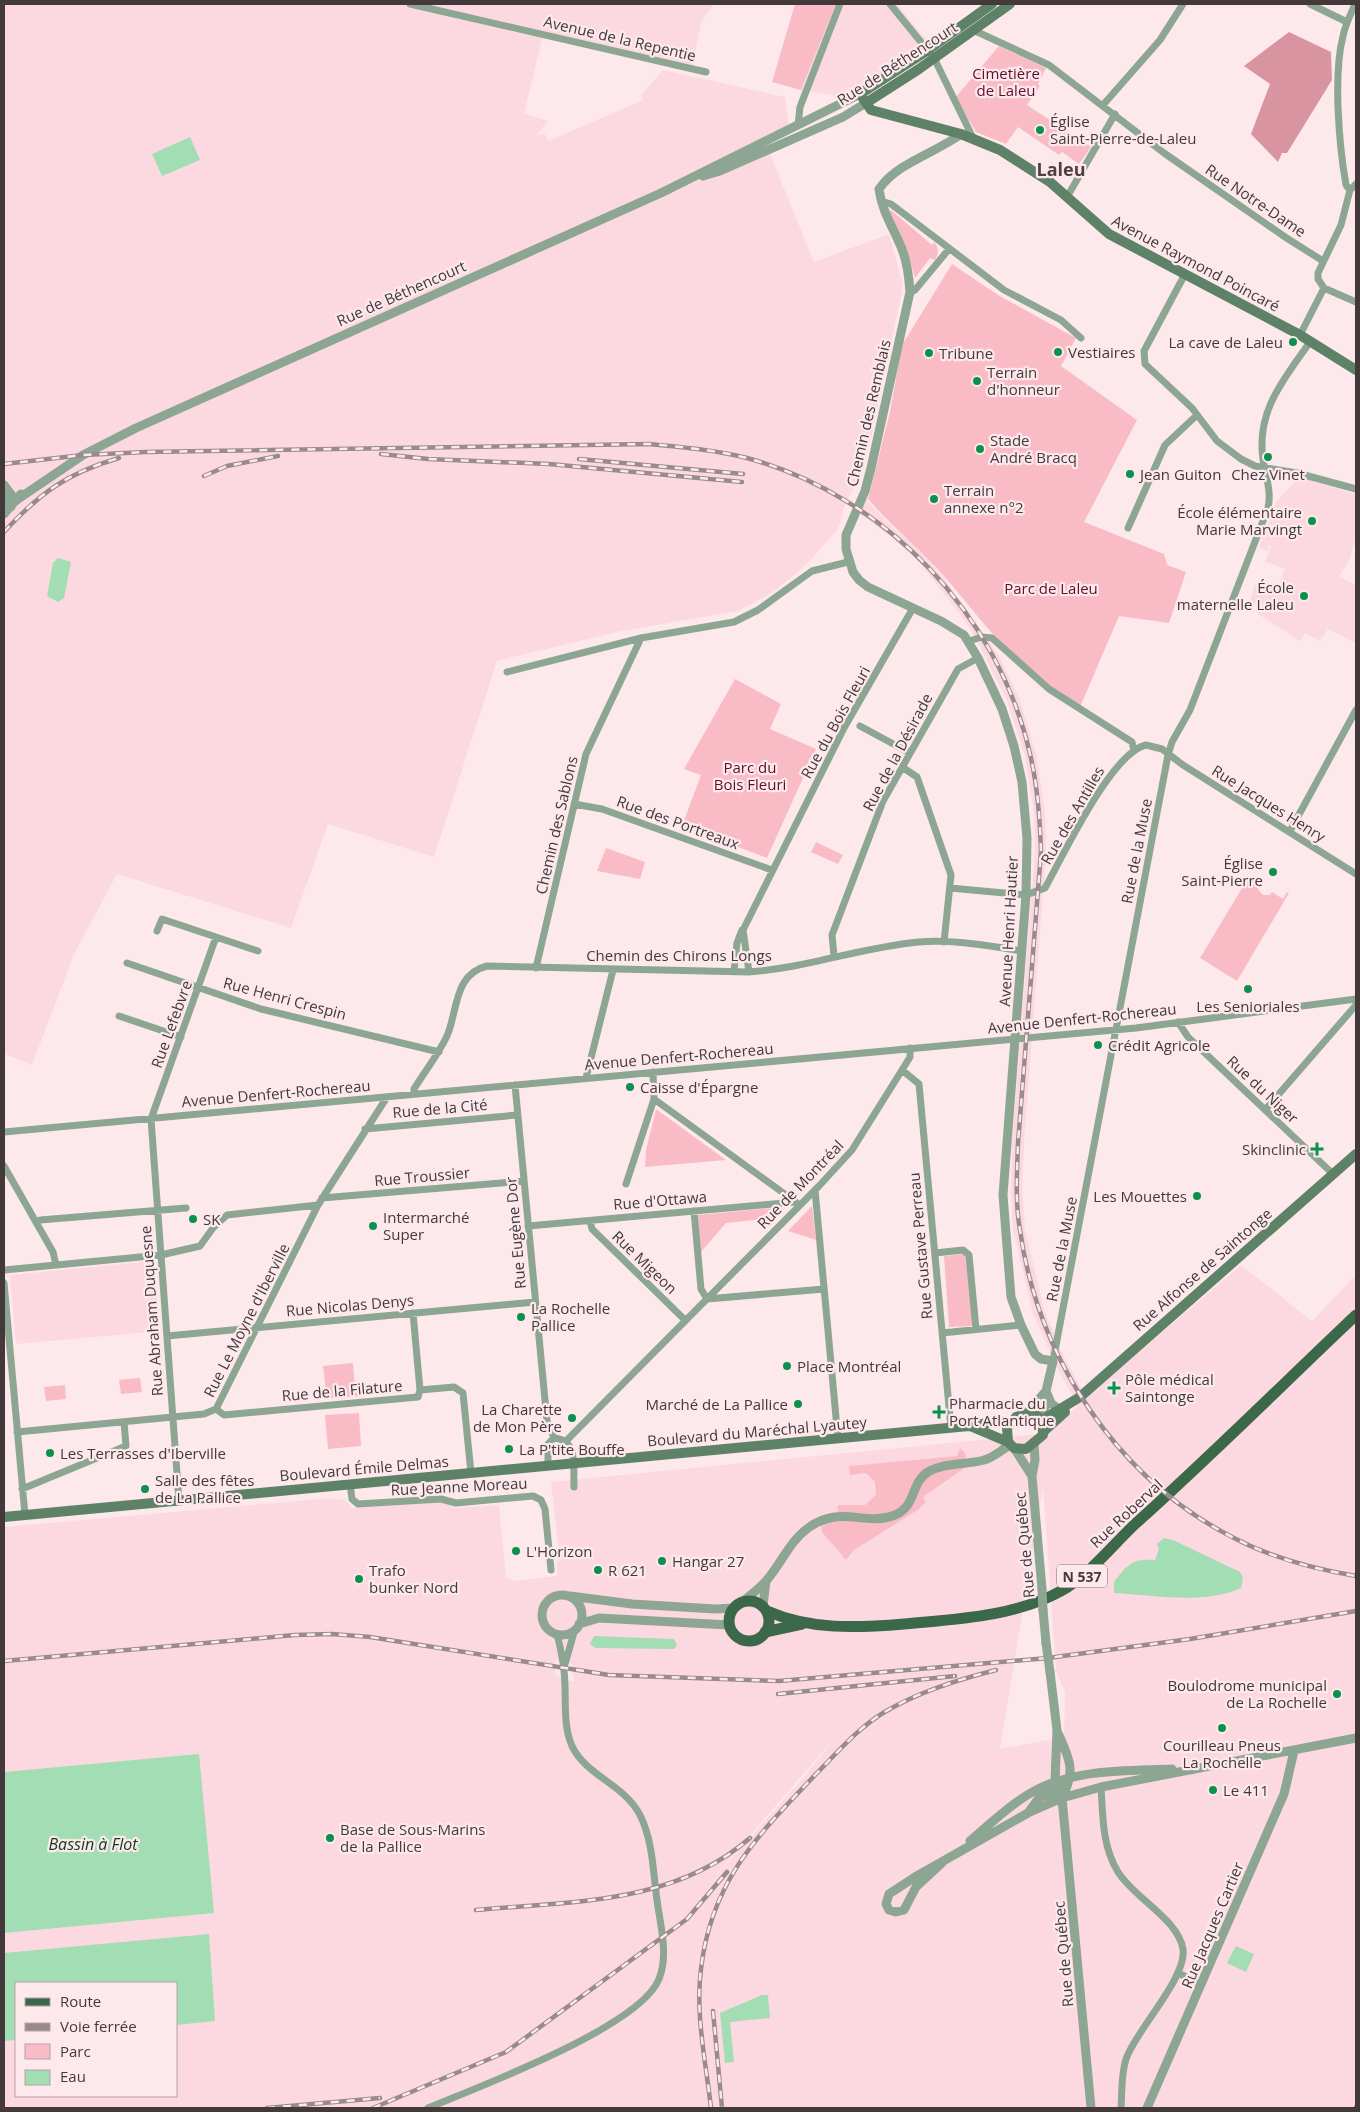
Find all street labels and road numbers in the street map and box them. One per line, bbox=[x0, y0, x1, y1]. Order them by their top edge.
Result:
street label: Avenue de la Repentie bbox=[542, 11, 698, 65]
street label: Rue de Béthencourt bbox=[833, 17, 961, 109]
street label: Rue Notre-Dame bbox=[1202, 159, 1310, 241]
street label: Avenue Raymond Poincaré bbox=[1109, 210, 1283, 316]
street label: Rue de Béthencourt bbox=[333, 256, 469, 330]
street label: Chemin des Remblais bbox=[841, 338, 895, 488]
street label: Rue du Bois Fleuri bbox=[796, 662, 874, 782]
street label: Rue de la Désirade bbox=[858, 690, 936, 814]
street label: Chemin des Sablons bbox=[530, 754, 582, 896]
street label: Rue Jacques Henry bbox=[1208, 760, 1330, 846]
street label: Rue des Antilles bbox=[1036, 762, 1108, 868]
street label: Rue des Portreaux bbox=[614, 791, 742, 853]
street label: Rue de la Muse bbox=[1116, 797, 1156, 905]
street label: Avenue Henri Hautier bbox=[994, 855, 1022, 1007]
street label: Chemin des Chirons Longs bbox=[586, 945, 772, 965]
street label: Rue Henri Crespin bbox=[221, 972, 349, 1024]
street label: Rue Lefebvre bbox=[146, 977, 196, 1071]
street label: Avenue Denfert-Rochereau bbox=[987, 998, 1177, 1038]
street label: Avenue Denfert-Rochereau bbox=[584, 1038, 774, 1074]
street label: Rue du Niger bbox=[1223, 1051, 1303, 1127]
street label: Avenue Denfert-Rochereau bbox=[181, 1075, 371, 1111]
street label: Rue de la Cité bbox=[392, 1094, 488, 1122]
street label: Rue de Montréal bbox=[753, 1135, 847, 1233]
street label: Rue Troussier bbox=[373, 1162, 471, 1190]
street label: Rue Gustave Perreau bbox=[904, 1172, 936, 1320]
street label: Rue Eugène Dor bbox=[500, 1176, 530, 1290]
street label: Rue d'Ottawa bbox=[612, 1186, 708, 1214]
street label: Rue de la Muse bbox=[1041, 1195, 1081, 1303]
street label: Rue Alfonse de Saintonge bbox=[1128, 1203, 1276, 1335]
street label: Rue Abraham Duquesne bbox=[135, 1225, 167, 1397]
street label: Rue Migeon bbox=[608, 1226, 682, 1298]
street label: Rue Le Moyne d'Iberville bbox=[198, 1240, 294, 1400]
street label: Rue Nicolas Denys bbox=[285, 1289, 415, 1321]
street label: Rue de la Filature bbox=[281, 1375, 403, 1405]
street label: Boulevard du Maréchal Lyautey bbox=[646, 1411, 868, 1451]
street label: Boulevard Émile Delmas bbox=[279, 1451, 449, 1485]
street label: Rue Jeanne Moreau bbox=[390, 1472, 528, 1500]
street label: Rue Roberval bbox=[1085, 1474, 1167, 1552]
street label: Rue de Québec bbox=[1009, 1491, 1039, 1599]
road number: N 537 bbox=[1057, 1564, 1107, 1588]
street label: Rue Jacques Cartier bbox=[1176, 1859, 1248, 1991]
street label: Rue de Québec bbox=[1048, 1900, 1078, 2008]

